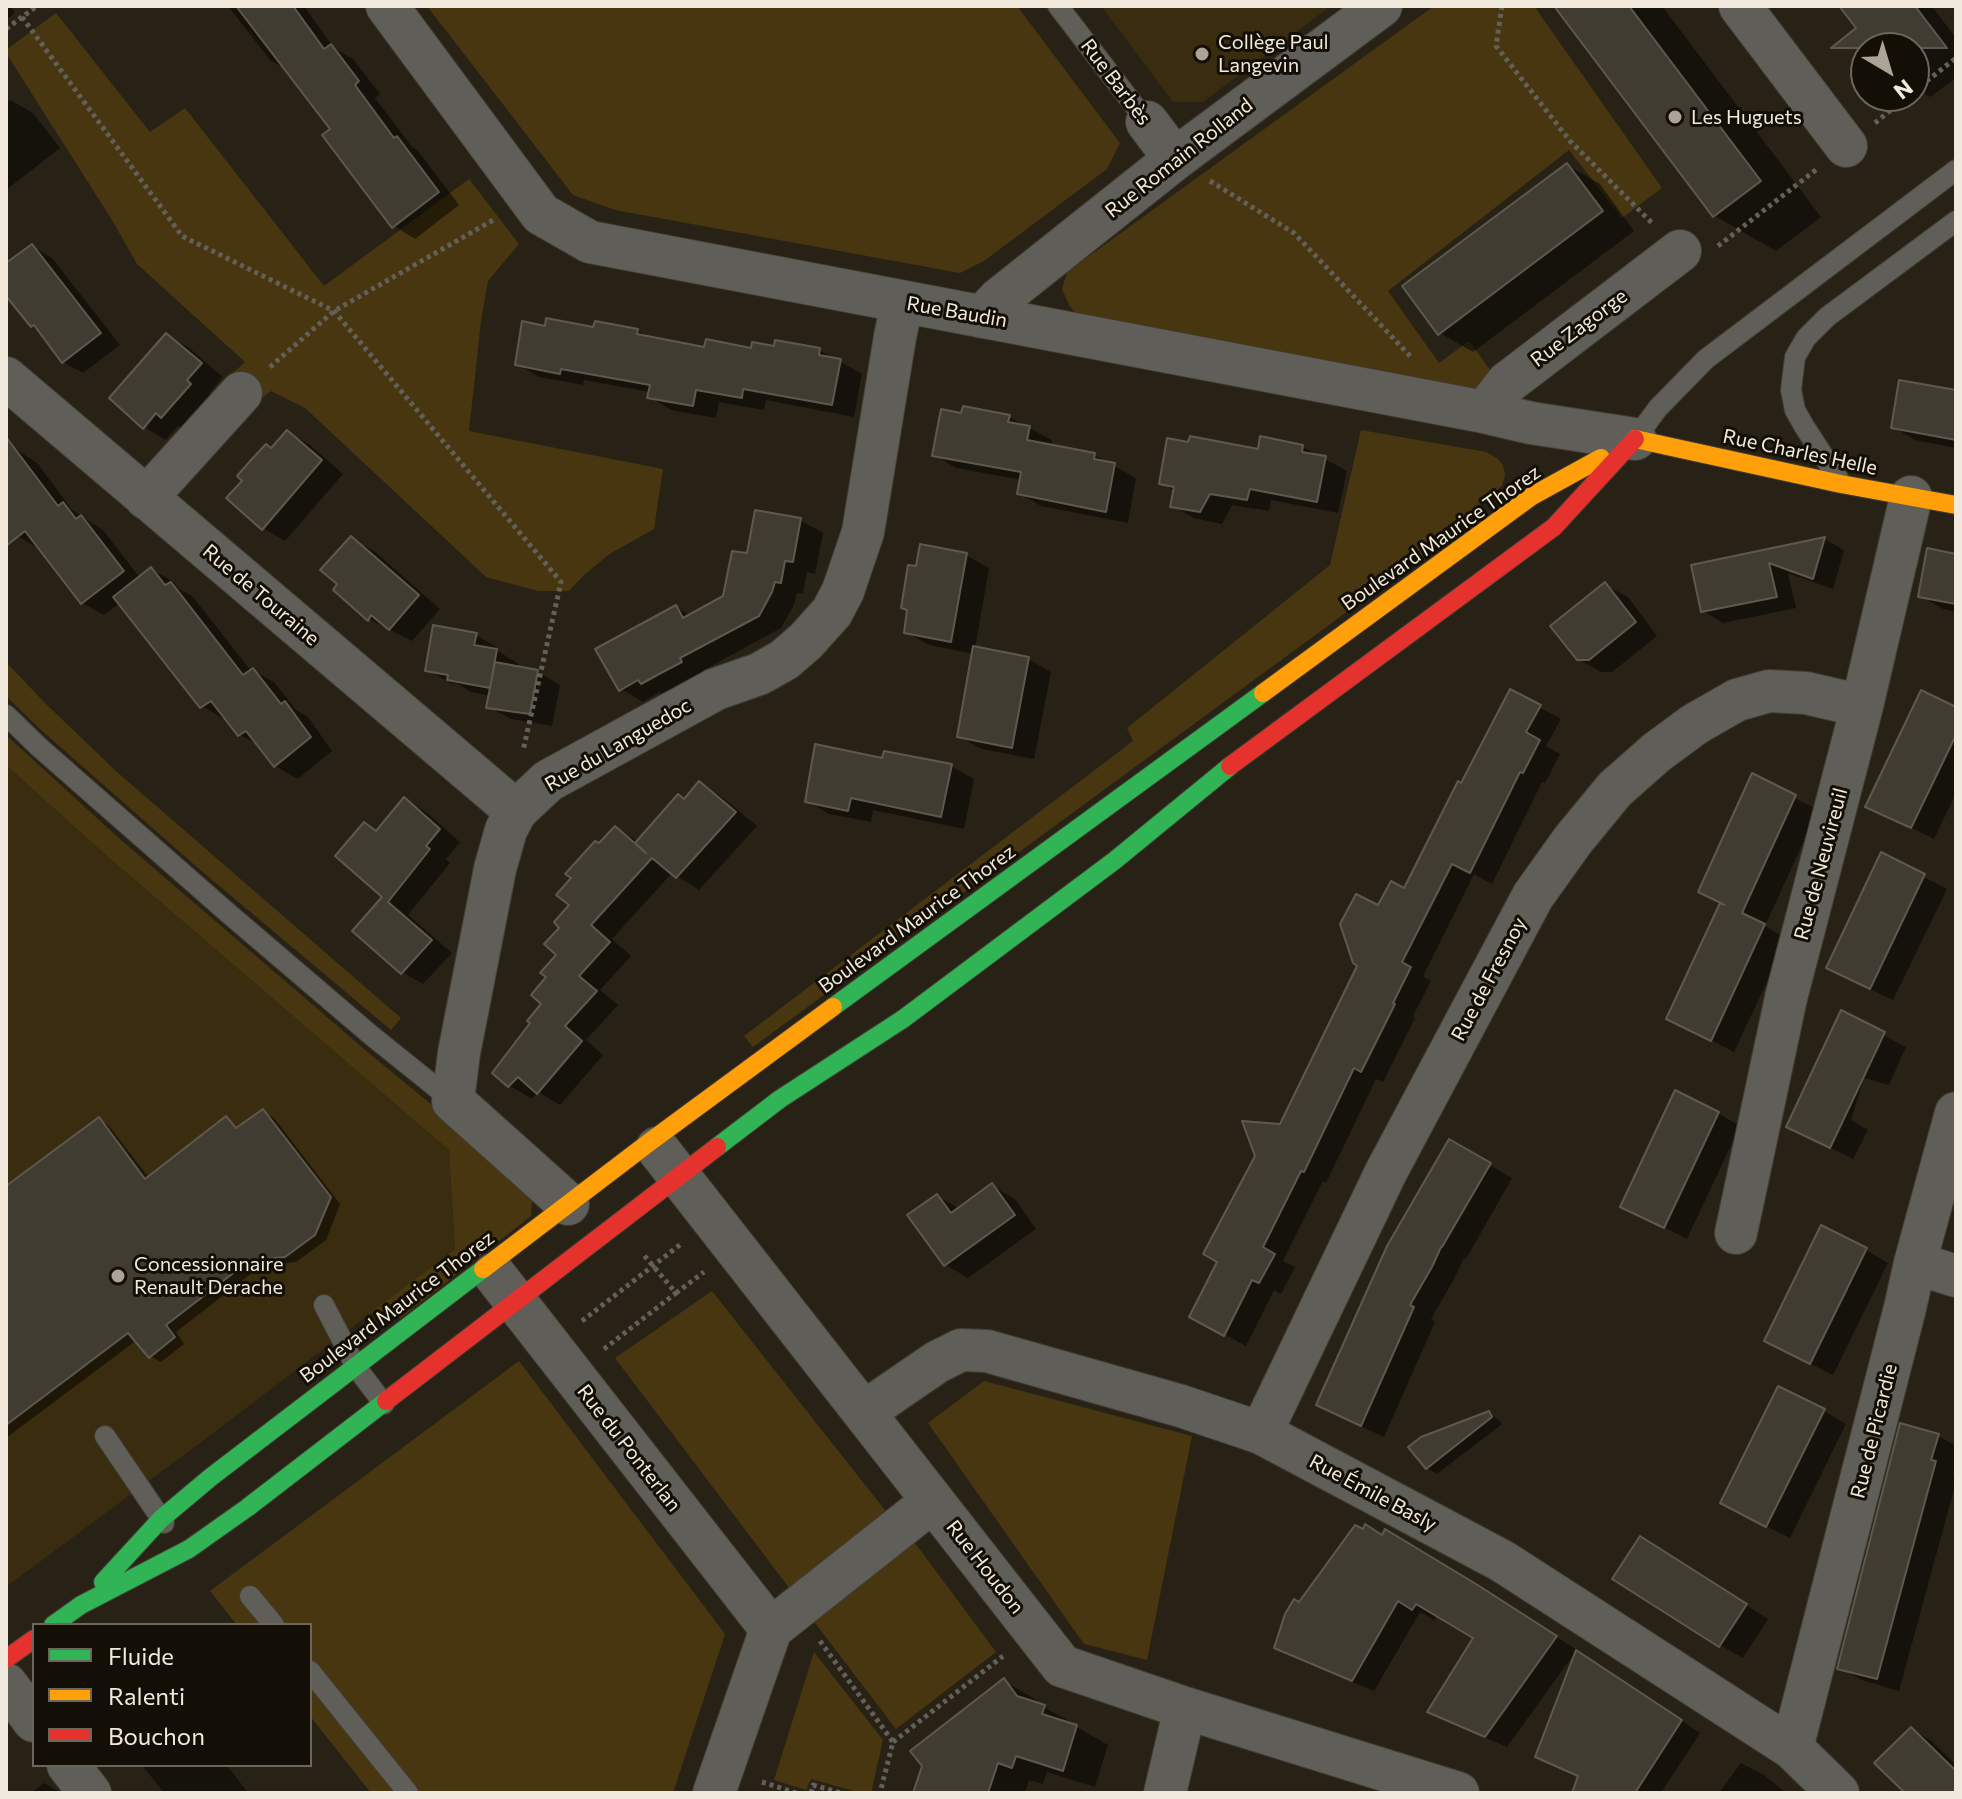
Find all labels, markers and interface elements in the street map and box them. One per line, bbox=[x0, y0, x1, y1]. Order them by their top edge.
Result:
place label: Collège Paul Langevin bbox=[1218, 30, 1329, 77]
north arrow bbox=[1850, 32, 1930, 112]
street label: Rue Barbès bbox=[1076, 34, 1156, 130]
marker: Collège Paul Langevin bbox=[1193, 45, 1211, 63]
text: N bbox=[1889, 74, 1919, 105]
street label: Rue Romain Rolland bbox=[1101, 93, 1257, 223]
place label: Les Huguets bbox=[1691, 105, 1802, 129]
marker: Les Huguets bbox=[1666, 108, 1684, 126]
street label: Rue Zagorge bbox=[1526, 284, 1632, 372]
street label: Rue Baudin bbox=[905, 291, 1009, 333]
street label: Rue Charles Helle bbox=[1721, 424, 1879, 480]
street label: Boulevard Maurice Thorez bbox=[1337, 460, 1545, 616]
street label: Rue de Touraine bbox=[198, 539, 324, 651]
street label: Rue du Languedoc bbox=[541, 693, 695, 797]
street label: Rue de Neuvireuil bbox=[1789, 785, 1853, 943]
street label: Boulevard Maurice Thorez bbox=[814, 840, 1020, 998]
street label: Rue de Fresnoy bbox=[1446, 913, 1532, 1045]
street label: Boulevard Maurice Thorez bbox=[295, 1226, 499, 1388]
place label: Concessionnaire Renault Derache bbox=[134, 1252, 284, 1299]
marker: Concessionnaire Renault Derache bbox=[109, 1267, 127, 1285]
street label: Rue de Picardie bbox=[1846, 1361, 1902, 1501]
street label: Rue du Ponterlan bbox=[572, 1380, 686, 1516]
street label: Rue Émile Basly bbox=[1305, 1449, 1441, 1537]
street label: Rue Houdon bbox=[941, 1516, 1029, 1618]
legend bbox=[32, 1623, 312, 1767]
text: Fluide bbox=[108, 1641, 174, 1670]
text: Ralenti bbox=[108, 1681, 185, 1710]
text: Bouchon bbox=[108, 1721, 205, 1750]

